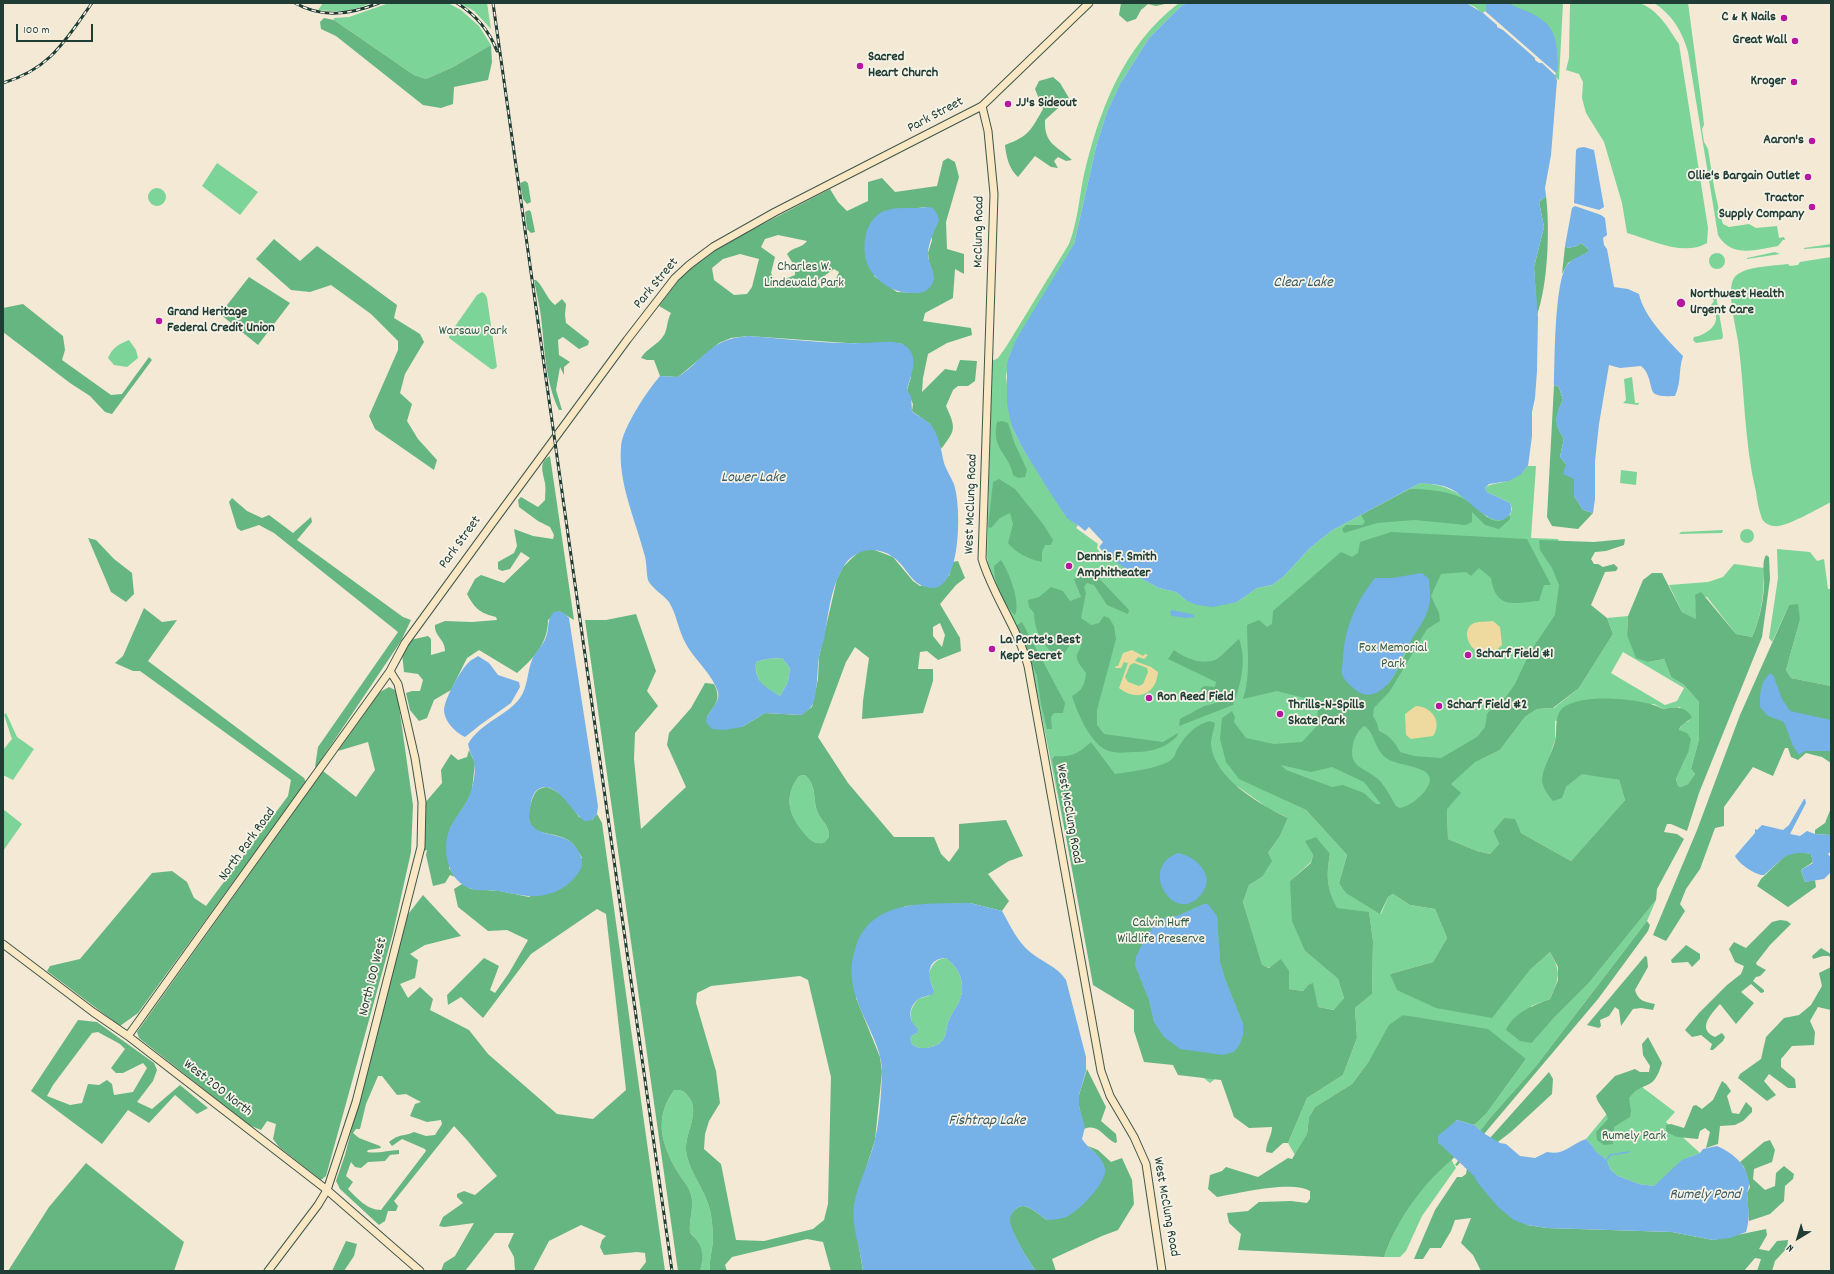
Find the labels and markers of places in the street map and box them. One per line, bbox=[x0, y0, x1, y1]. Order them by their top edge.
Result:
place label: C & K Nails bbox=[1722, 10, 1776, 26]
marker: C & K Nails bbox=[1779, 13, 1789, 23]
place label: Great Wall bbox=[1732, 33, 1787, 49]
marker: Great Wall bbox=[1790, 36, 1800, 46]
place label: Sacred Heart Church bbox=[868, 50, 938, 82]
marker: Sacred Heart Church bbox=[855, 61, 865, 71]
place label: Kroger bbox=[1751, 74, 1786, 90]
marker: Kroger bbox=[1789, 77, 1799, 87]
place label: JJ's Sideout bbox=[1016, 96, 1077, 112]
marker: JJ's Sideout bbox=[1003, 99, 1013, 109]
place label: Aaron's bbox=[1763, 133, 1804, 149]
marker: Aaron's bbox=[1807, 136, 1817, 146]
place label: Ollie's Bargain Outlet bbox=[1687, 169, 1800, 185]
marker: Ollie's Bargain Outlet bbox=[1803, 172, 1813, 182]
place label: Tractor Supply Company bbox=[1719, 191, 1804, 224]
marker: Tractor Supply Company bbox=[1807, 202, 1817, 212]
place label: Northwest Health Urgent Care bbox=[1690, 287, 1784, 320]
marker: Northwest Health Urgent Care bbox=[1675, 297, 1687, 309]
place label: Grand Heritage Federal Credit Union bbox=[167, 305, 275, 338]
marker: Grand Heritage Federal Credit Union bbox=[154, 316, 164, 326]
place label: Dennis F. Smith Amphitheater bbox=[1077, 550, 1157, 582]
marker: Dennis F. Smith Amphitheater bbox=[1064, 561, 1074, 571]
place label: La Porte's Best Kept Secret bbox=[1000, 633, 1080, 666]
marker: La Porte's Best Kept Secret bbox=[987, 644, 997, 654]
place label: Scharf Field #1 bbox=[1476, 647, 1553, 663]
marker: Scharf Field #1 bbox=[1463, 650, 1473, 660]
place label: Ron Reed Field bbox=[1157, 690, 1233, 706]
marker: Ron Reed Field bbox=[1144, 693, 1154, 703]
place label: Thrills-N-Spills Skate Park bbox=[1288, 698, 1365, 730]
place label: Scharf Field #2 bbox=[1447, 698, 1527, 714]
marker: Scharf Field #2 bbox=[1434, 701, 1444, 711]
marker: Thrills-N-Spills Skate Park bbox=[1275, 709, 1285, 719]

